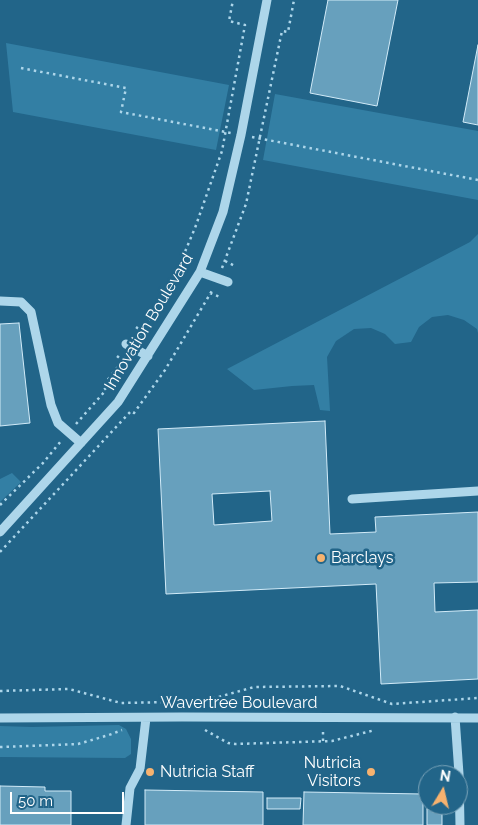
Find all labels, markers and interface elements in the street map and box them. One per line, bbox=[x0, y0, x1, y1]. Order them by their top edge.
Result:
street label: Innovation Boulevard bbox=[101, 250, 197, 394]
place label: Barclays bbox=[331, 548, 394, 568]
marker: Barclays bbox=[315, 552, 327, 564]
street label: Wavertree Boulevard bbox=[161, 693, 317, 713]
place label: Nutricia Visitors bbox=[304, 753, 361, 791]
place label: Nutricia Staff bbox=[160, 762, 254, 782]
north arrow bbox=[418, 765, 468, 815]
marker: Nutricia Staff bbox=[144, 766, 156, 778]
marker: Nutricia Visitors bbox=[365, 766, 377, 778]
text: N bbox=[439, 767, 452, 785]
scale bar bbox=[12, 782, 126, 814]
text: 50 m bbox=[18, 792, 53, 810]

